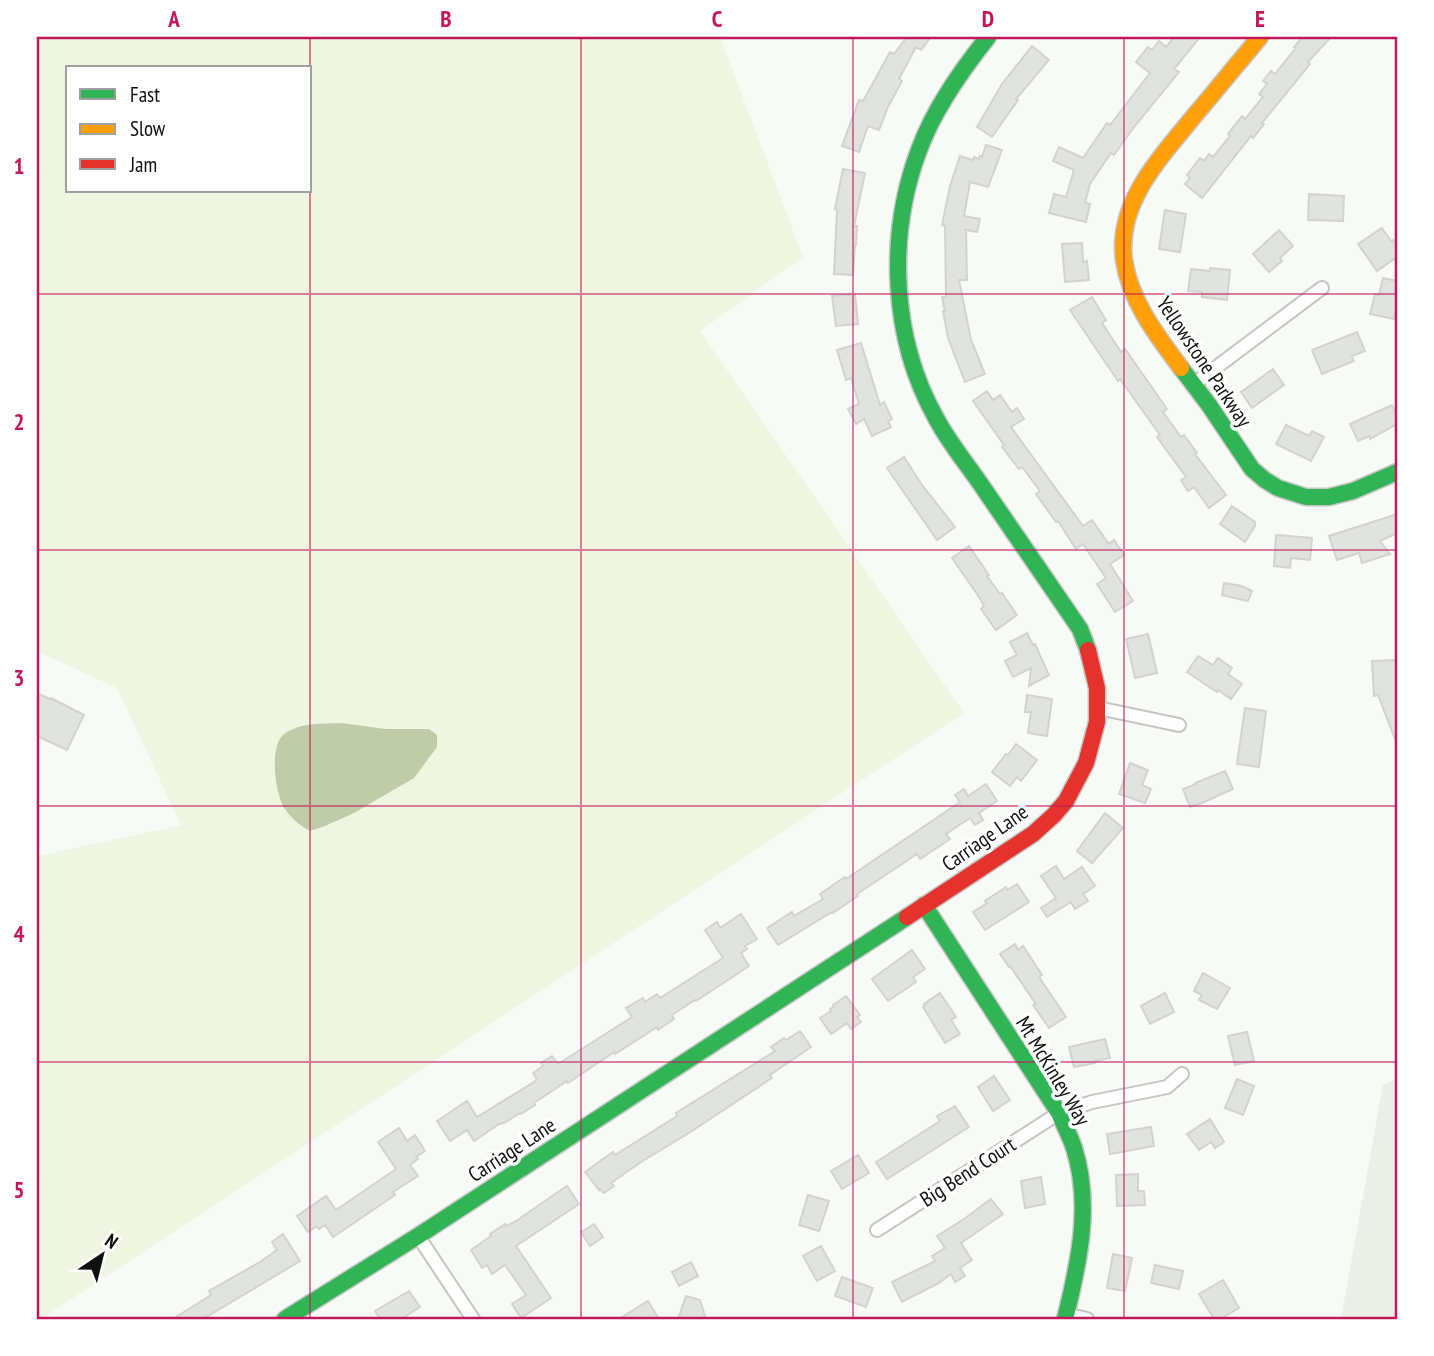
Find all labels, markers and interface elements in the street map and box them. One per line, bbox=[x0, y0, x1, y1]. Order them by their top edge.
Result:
text: A bbox=[167, 4, 180, 33]
text: B bbox=[440, 4, 452, 33]
text: C bbox=[712, 4, 723, 33]
text: D bbox=[982, 4, 994, 33]
text: E bbox=[1255, 4, 1265, 33]
legend bbox=[66, 66, 312, 192]
text: Fast bbox=[130, 81, 160, 108]
text: Slow bbox=[130, 115, 166, 142]
text: 1 bbox=[14, 151, 25, 180]
text: Jam bbox=[129, 151, 157, 178]
street label: Yellowstone Parkway bbox=[1151, 291, 1258, 432]
text: 2 bbox=[14, 407, 25, 436]
text: 3 bbox=[14, 663, 25, 692]
street label: Carriage Lane bbox=[936, 798, 1033, 877]
text: 4 bbox=[14, 919, 25, 948]
street label: Mt McKinley Way bbox=[1010, 1011, 1097, 1130]
street label: Carriage Lane bbox=[463, 1111, 561, 1188]
street label: Big Bend Court bbox=[915, 1131, 1021, 1212]
text: 5 bbox=[14, 1175, 25, 1204]
north arrow bbox=[66, 1220, 136, 1290]
text: N bbox=[101, 1228, 123, 1254]

